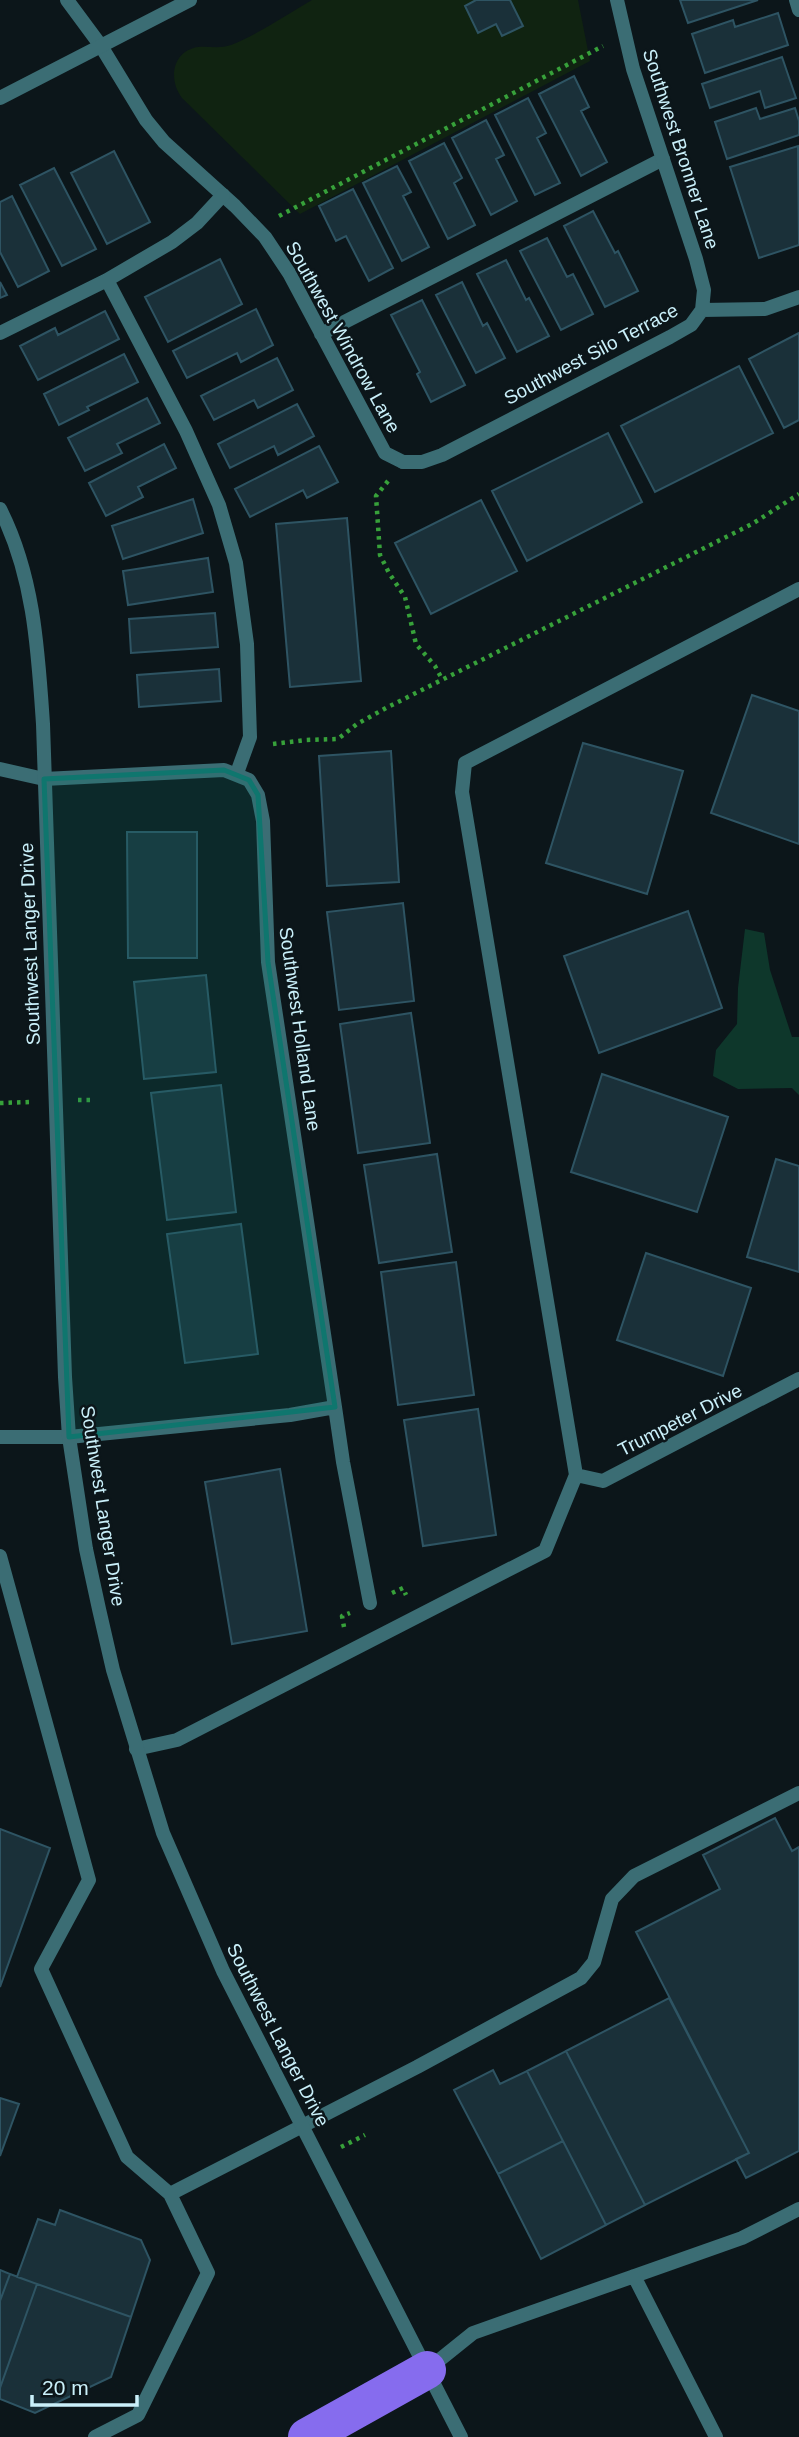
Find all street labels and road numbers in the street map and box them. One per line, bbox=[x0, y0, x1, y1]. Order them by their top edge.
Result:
street label: Southwest Bronner Lane bbox=[639, 46, 723, 252]
street label: Southwest Windrow Lane bbox=[282, 238, 404, 436]
street label: Southwest Silo Terrace bbox=[500, 299, 682, 409]
street label: Southwest Langer Drive bbox=[16, 842, 44, 1046]
street label: Southwest Holland Lane bbox=[275, 926, 325, 1132]
street label: Trumpeter Drive bbox=[614, 1380, 746, 1460]
street label: Southwest Langer Drive bbox=[77, 1404, 129, 1608]
street label: Southwest Langer Drive bbox=[223, 1940, 333, 2130]

